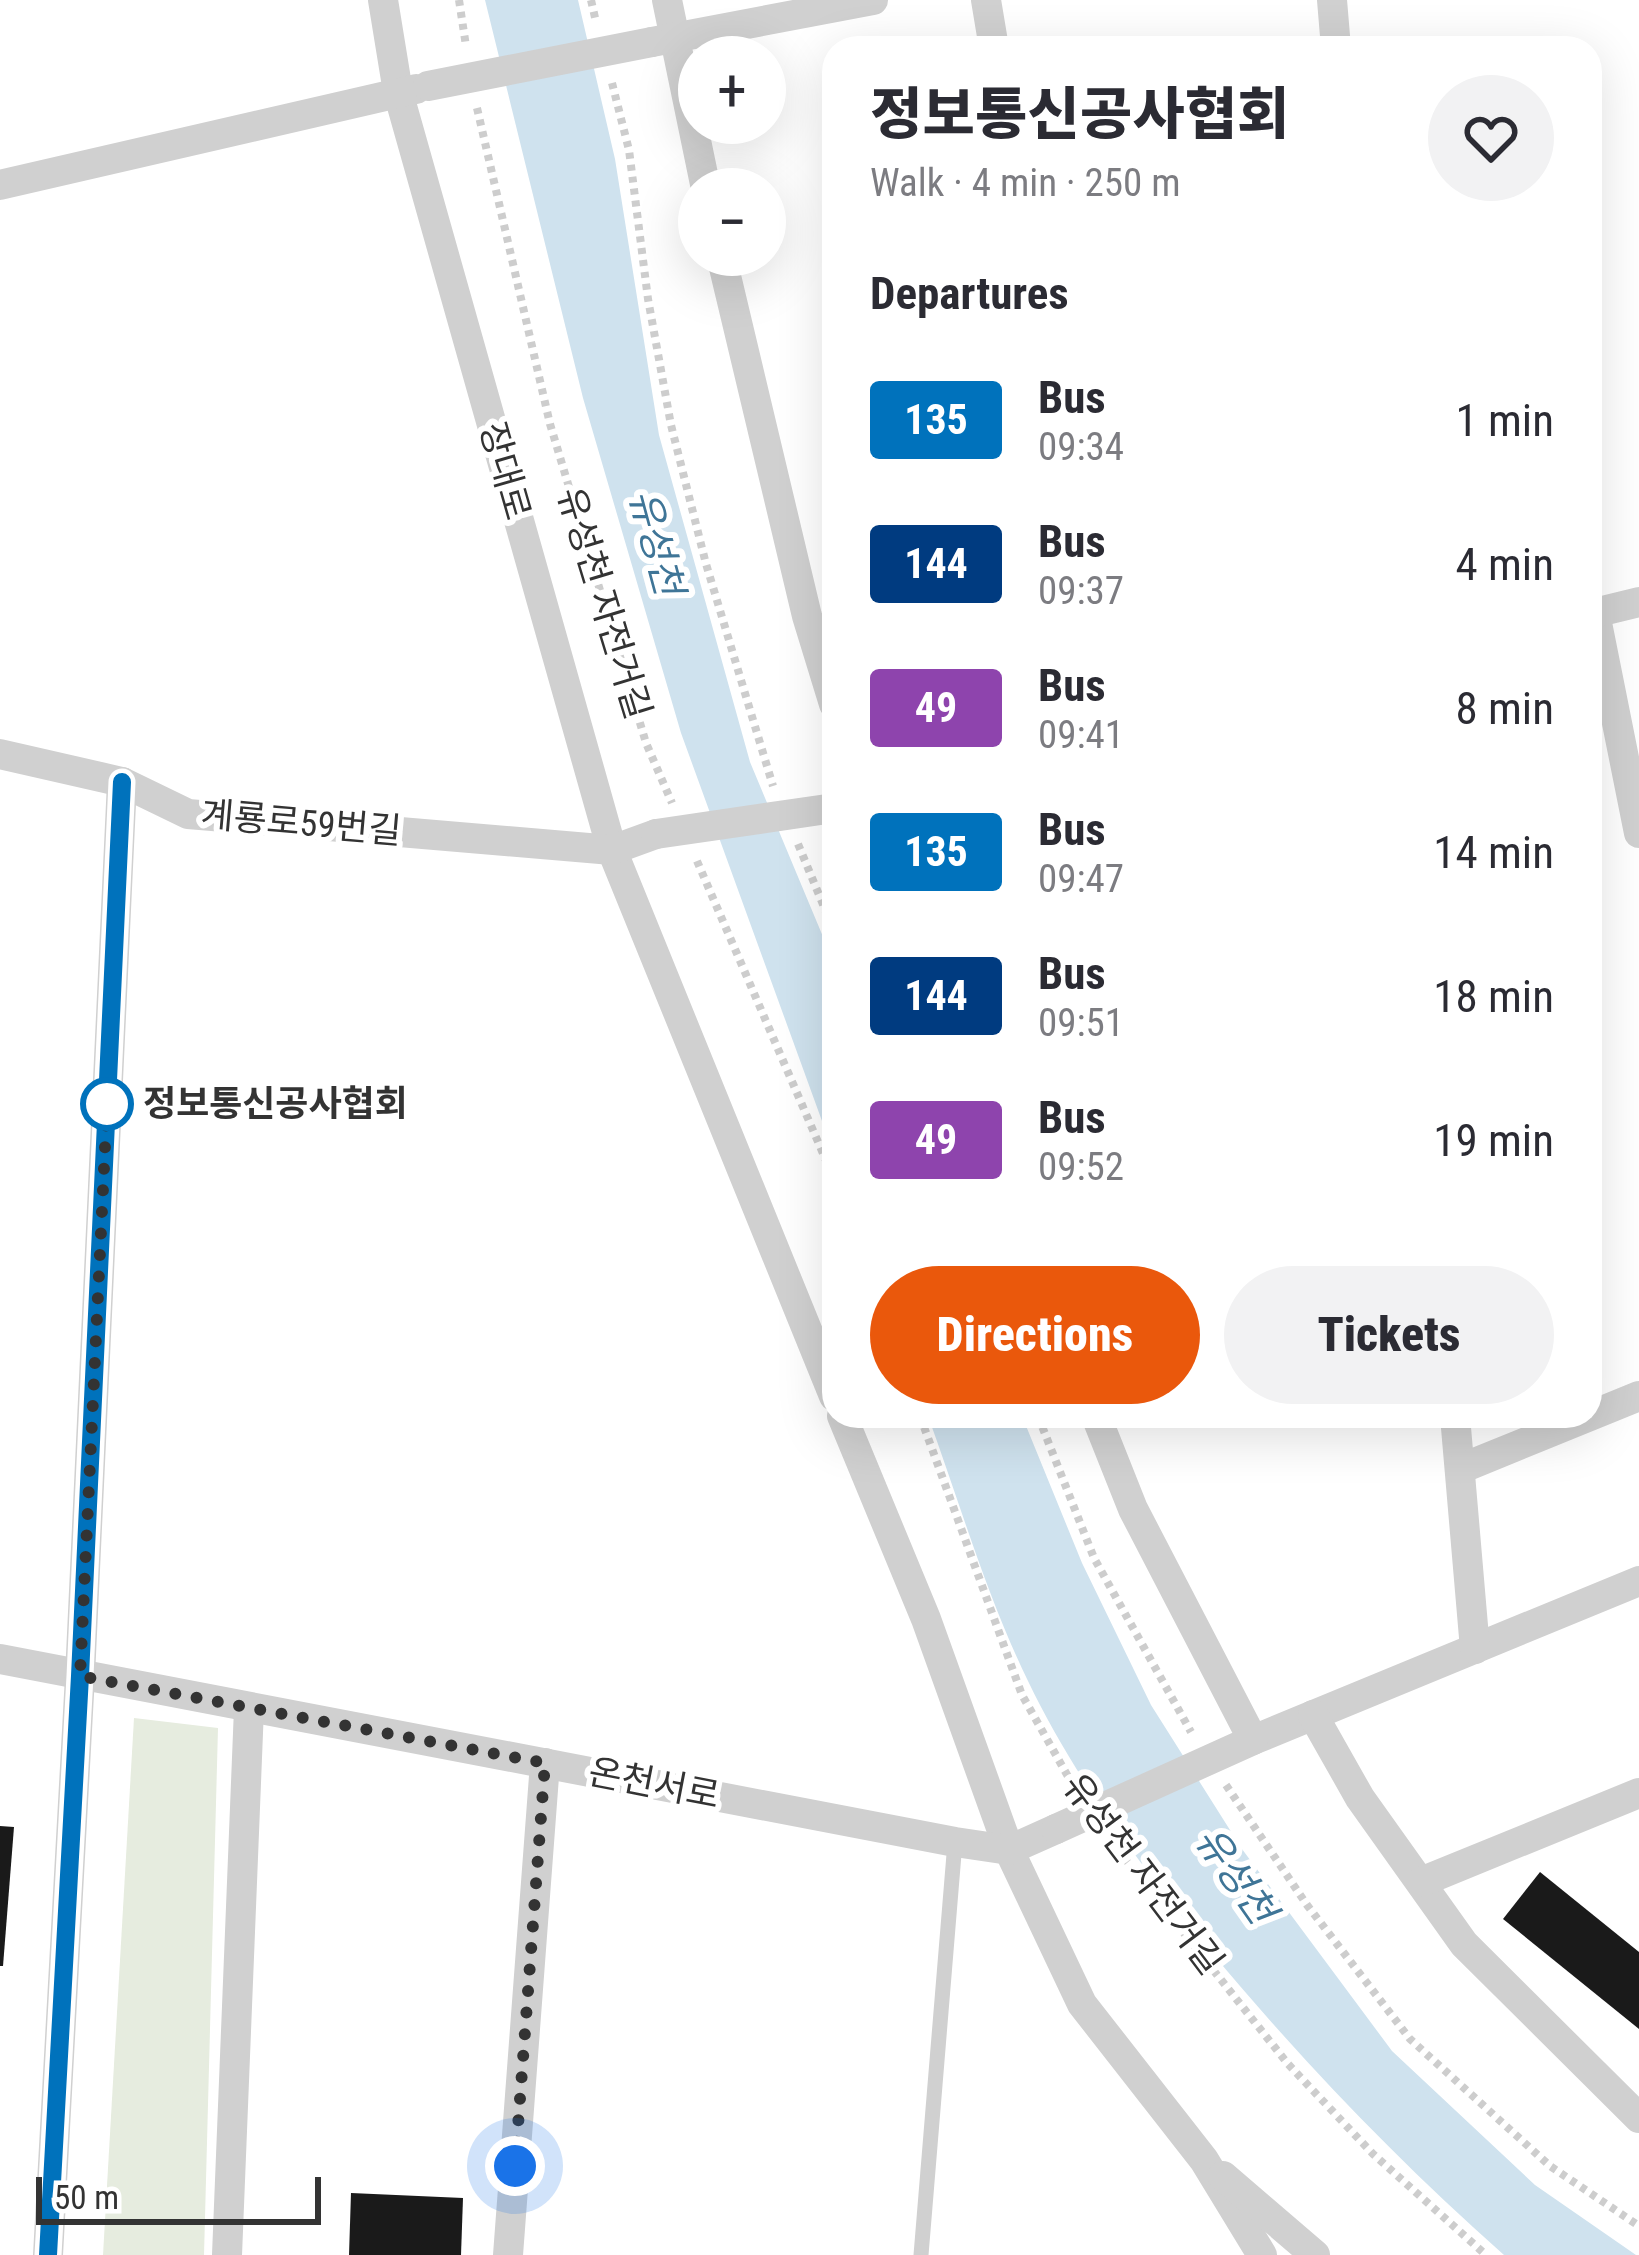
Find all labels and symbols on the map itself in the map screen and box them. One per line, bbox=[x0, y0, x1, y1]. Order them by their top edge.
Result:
street label: 장대로 bbox=[471, 417, 539, 525]
street label: 유성천 자전거길 bbox=[549, 482, 659, 724]
water label: 유성천 bbox=[620, 484, 693, 604]
street label: 계룡로59번길 bbox=[199, 793, 403, 853]
marker: 정보통신공사협회 bbox=[82, 1079, 132, 1129]
place label: 정보통신공사협회 bbox=[143, 1083, 408, 1125]
street label: 온천서로 bbox=[585, 1751, 723, 1817]
street label: 유성천 자전거길 bbox=[1054, 1765, 1232, 1983]
water label: 유성천 bbox=[1185, 1818, 1287, 1936]
your location bbox=[485, 2136, 545, 2196]
scale bar bbox=[36, 2171, 321, 2224]

